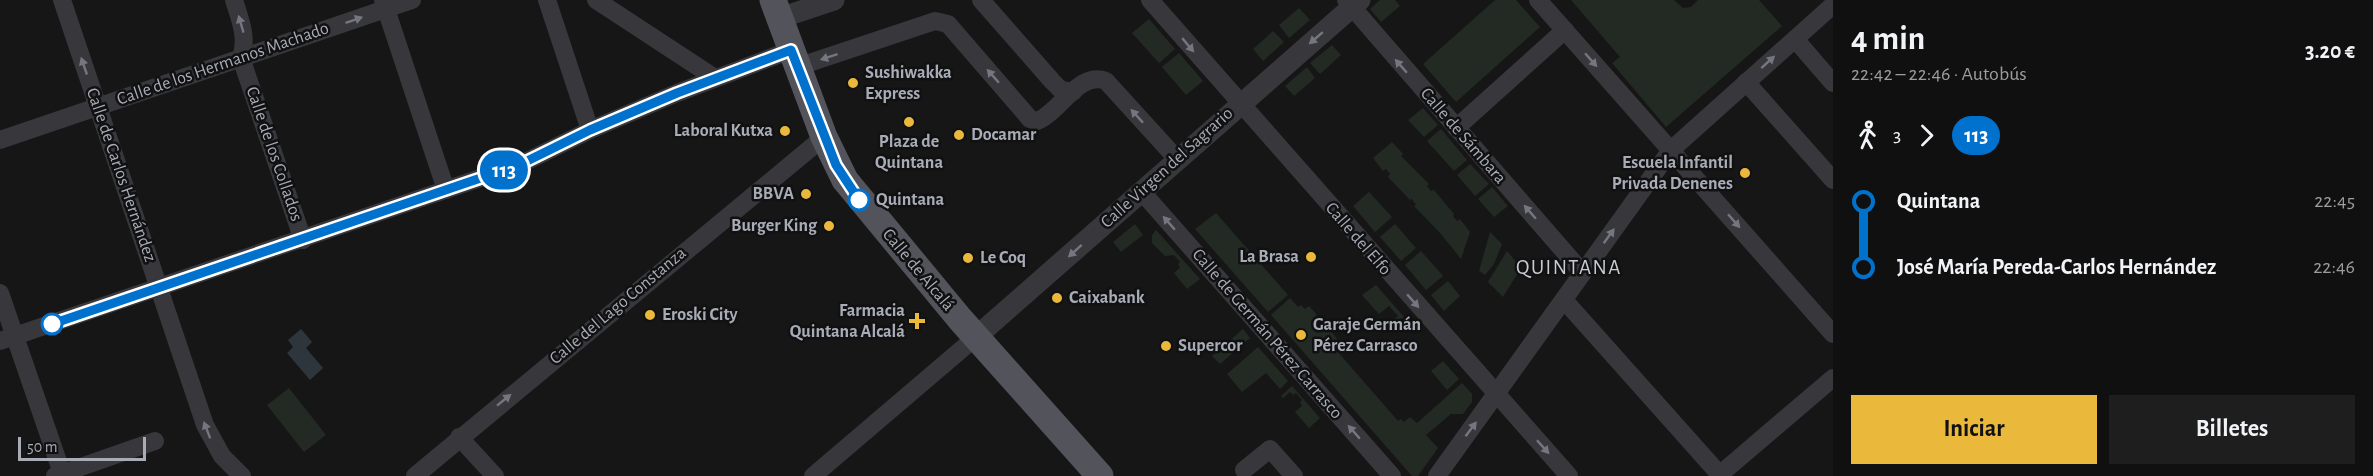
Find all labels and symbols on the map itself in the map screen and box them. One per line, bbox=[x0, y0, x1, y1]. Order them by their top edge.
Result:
one-way arrow bbox=[236, 15, 245, 33]
one-way arrow bbox=[345, 15, 363, 24]
street label: Calle de los Hermanos Machado bbox=[115, 19, 331, 109]
one-way arrow bbox=[1308, 32, 1324, 45]
one-way arrow bbox=[1181, 37, 1194, 53]
one-way arrow bbox=[820, 52, 838, 62]
one-way arrow bbox=[1584, 52, 1598, 67]
one-way arrow bbox=[1761, 55, 1776, 69]
one-way arrow bbox=[79, 57, 88, 75]
one-way arrow bbox=[1394, 58, 1408, 73]
place label: Sushiwakka Express bbox=[865, 64, 952, 103]
one-way arrow bbox=[987, 69, 1000, 84]
marker: Sushiwakka Express bbox=[846, 76, 860, 90]
street label: Calle de los Collados bbox=[243, 84, 305, 224]
street label: Calle de Sámbara bbox=[1417, 85, 1509, 187]
street label: Calle de Carlos Hernández bbox=[83, 86, 159, 264]
street label: Calle Virgen del Sagrario bbox=[1098, 104, 1236, 232]
one-way arrow bbox=[1131, 109, 1144, 124]
marker: Plaza de Quintana bbox=[902, 115, 916, 129]
place label: Laboral Kutxa bbox=[674, 122, 773, 140]
marker: Laboral Kutxa bbox=[778, 124, 792, 138]
place label: Docamar bbox=[971, 126, 1037, 144]
marker: Docamar bbox=[952, 128, 966, 142]
place label: Plaza de Quintana bbox=[875, 133, 943, 172]
line badge: 113 bbox=[470, 150, 538, 190]
place label: Escuela Infantil Privada Denenes bbox=[1612, 154, 1733, 193]
marker: Escuela Infantil Privada Denenes bbox=[1738, 166, 1752, 180]
place label: BBVA bbox=[752, 185, 794, 203]
marker: BBVA bbox=[799, 187, 813, 201]
marker: Quintana bbox=[848, 189, 870, 211]
place label: Quintana bbox=[876, 191, 944, 209]
street label: Calle del Elfo bbox=[1322, 199, 1394, 279]
one-way arrow bbox=[1524, 205, 1537, 220]
one-way arrow bbox=[1727, 214, 1741, 229]
one-way arrow bbox=[1163, 216, 1176, 231]
place label: Burger King bbox=[731, 217, 818, 235]
marker: Burger King bbox=[822, 219, 836, 233]
street label: Calle de Alcalá bbox=[879, 225, 957, 315]
one-way arrow bbox=[1602, 228, 1614, 243]
street label: Calle del Lago Constanza bbox=[546, 244, 690, 368]
one-way arrow bbox=[1068, 244, 1083, 257]
street label: Calle de Germán Pérez Carrasco bbox=[1188, 246, 1346, 423]
place label: La Brasa bbox=[1239, 248, 1299, 266]
place label: Le Coq bbox=[980, 249, 1026, 267]
marker: La Brasa bbox=[1304, 250, 1318, 264]
marker: Le Coq bbox=[961, 251, 975, 265]
district label: QUINTANA bbox=[1516, 257, 1622, 278]
place label: Caixabank bbox=[1069, 289, 1145, 307]
marker: Caixabank bbox=[1050, 291, 1064, 305]
one-way arrow bbox=[1406, 294, 1420, 309]
place label: Farmacia Quintana Alcalá bbox=[790, 302, 905, 341]
place label: Eroski City bbox=[662, 306, 738, 324]
marker: Eroski City bbox=[643, 308, 657, 322]
unlabelled marker bbox=[41, 313, 63, 335]
marker: Farmacia Quintana Alcalá bbox=[910, 314, 924, 328]
place label: Garaje Germán Pérez Carrasco bbox=[1313, 316, 1421, 355]
marker: Garaje Germán Pérez Carrasco bbox=[1294, 328, 1308, 342]
place label: Supercor bbox=[1178, 337, 1243, 355]
marker: Supercor bbox=[1159, 339, 1173, 353]
one-way arrow bbox=[496, 393, 512, 406]
one-way arrow bbox=[202, 421, 211, 439]
one-way arrow bbox=[1465, 421, 1477, 437]
one-way arrow bbox=[1348, 425, 1361, 440]
scale bar bbox=[18, 434, 146, 462]
one-way arrow bbox=[1536, 439, 1549, 454]

